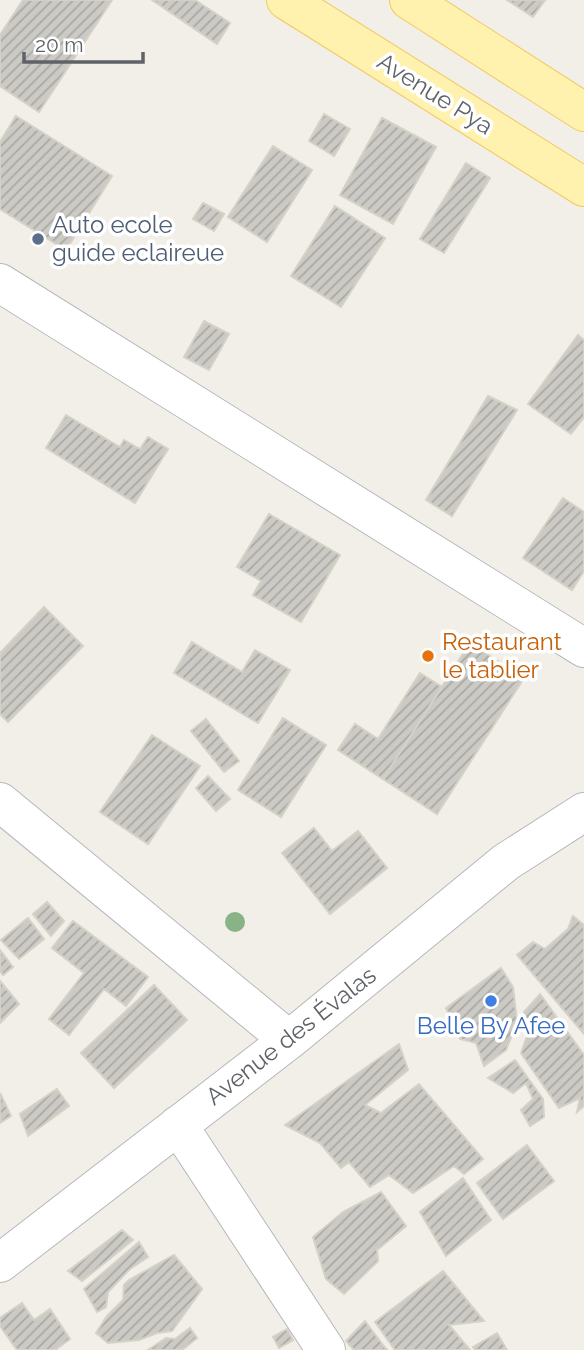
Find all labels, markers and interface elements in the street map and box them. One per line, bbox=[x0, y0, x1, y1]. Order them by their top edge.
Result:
scale bar bbox=[24, 21, 144, 65]
text: 20 m bbox=[35, 32, 83, 57]
street label: Avenue Pya bbox=[372, 47, 499, 141]
place label: Auto ecole guide eclaireue bbox=[52, 210, 224, 267]
marker: Auto ecole guide eclaireue bbox=[30, 231, 46, 247]
place label: Restaurant le tablier bbox=[442, 627, 562, 684]
marker: Restaurant le tablier bbox=[420, 648, 436, 664]
street label: Avenue des Évalas bbox=[200, 960, 382, 1111]
marker: Belle By Afee bbox=[483, 993, 499, 1009]
place label: Belle By Afee bbox=[417, 1011, 565, 1040]

